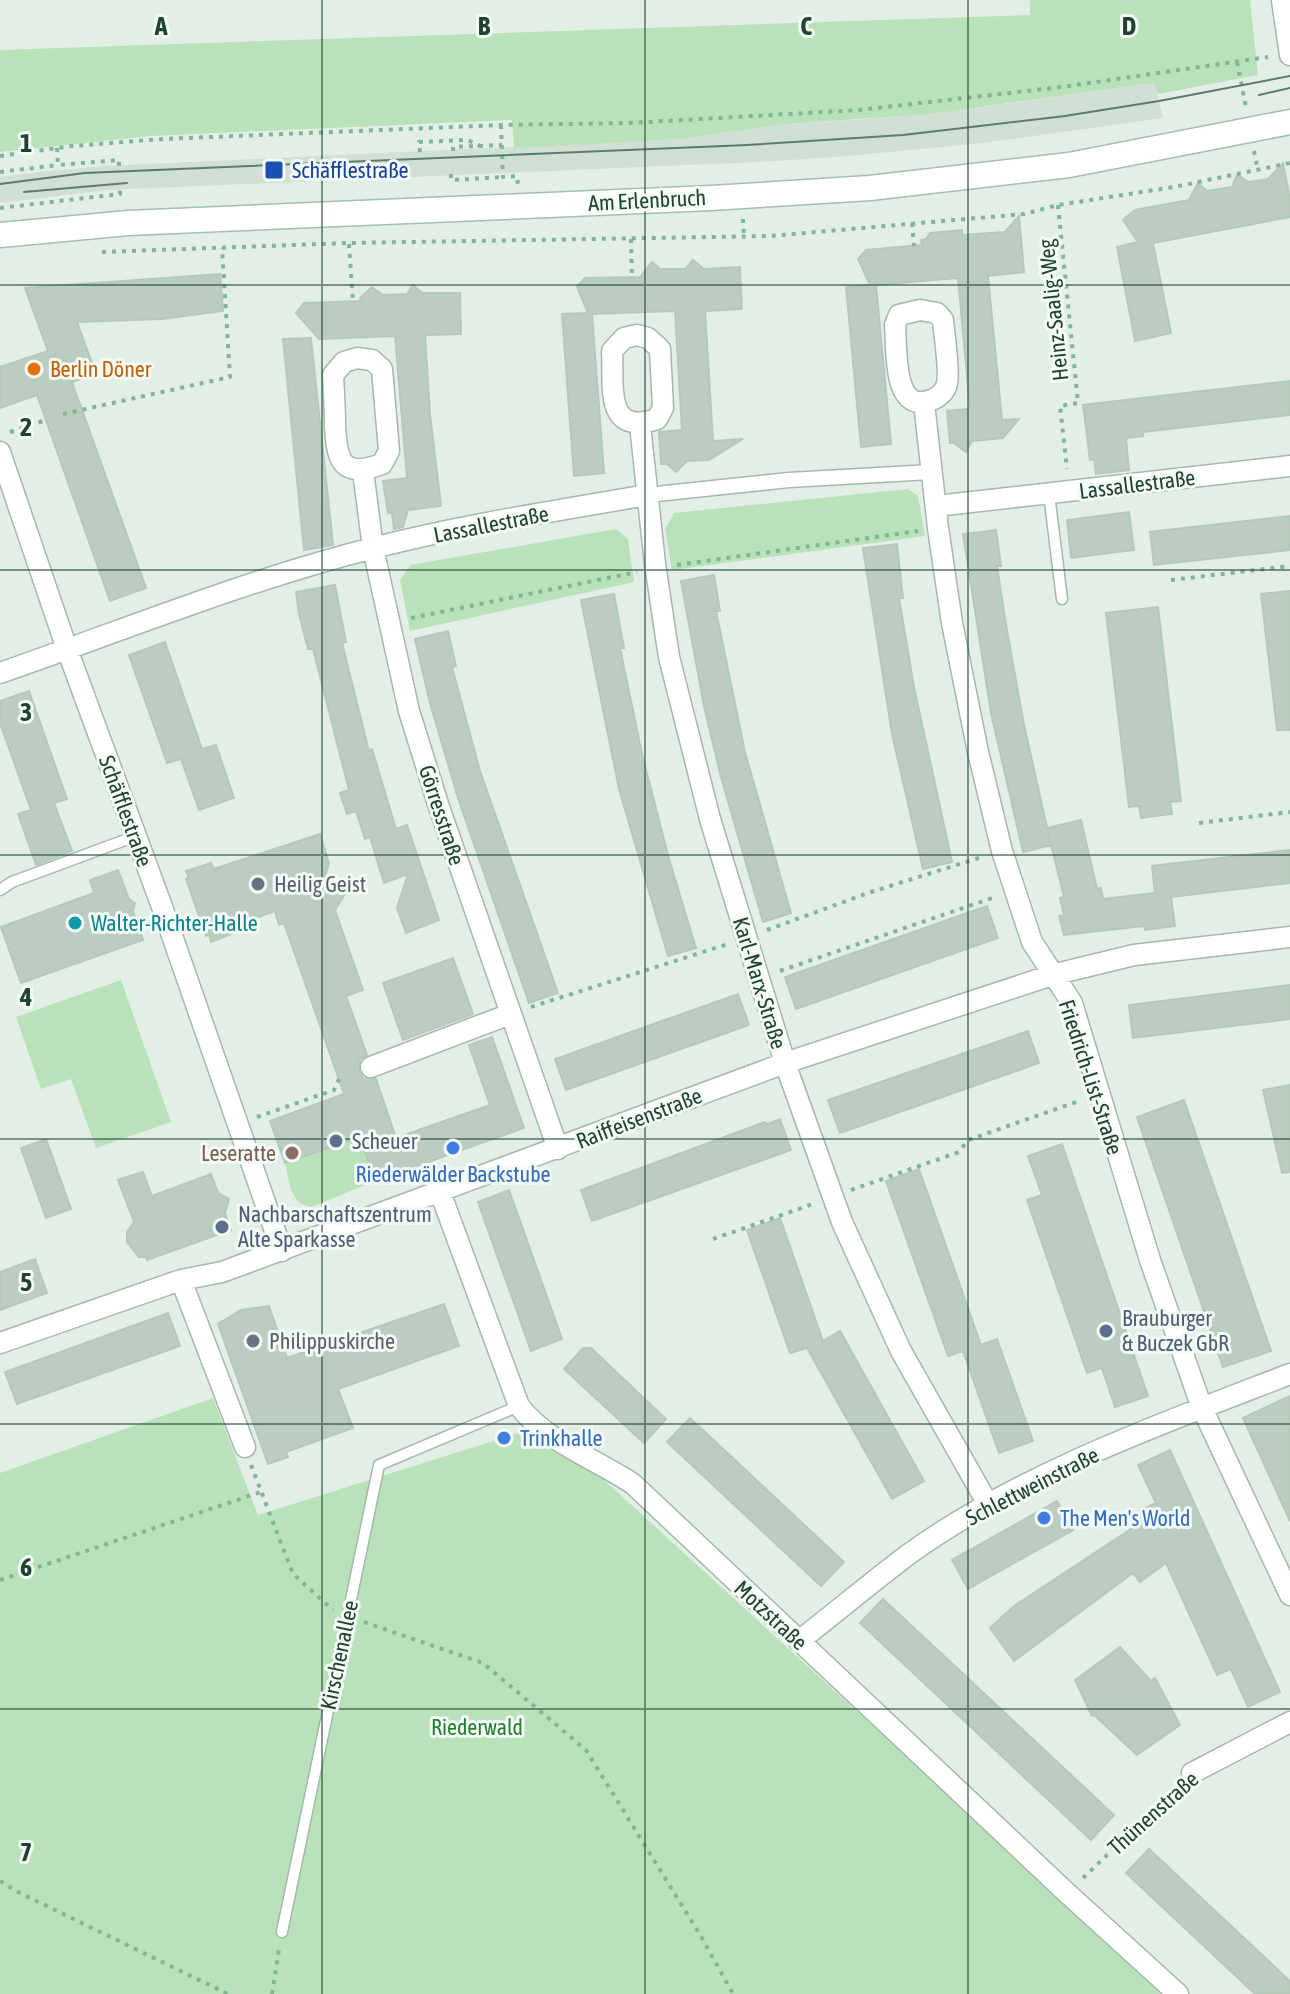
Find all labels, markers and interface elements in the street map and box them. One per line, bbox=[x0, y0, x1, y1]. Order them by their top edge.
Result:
text: A bbox=[154, 11, 168, 41]
text: B bbox=[478, 11, 491, 41]
text: C bbox=[800, 11, 812, 41]
text: D bbox=[1122, 11, 1136, 41]
text: 1 bbox=[20, 128, 32, 158]
place label: Schäfflestraße bbox=[292, 157, 409, 183]
marker: Schäfflestraße bbox=[263, 159, 285, 181]
street label: Am Erlenbruch bbox=[587, 184, 707, 216]
street label: Heinz-Saalig-Weg bbox=[1033, 237, 1073, 382]
place label: Berlin Döner bbox=[50, 356, 152, 382]
marker: Berlin Döner bbox=[25, 360, 43, 378]
text: 2 bbox=[20, 412, 32, 442]
street label: Lassallestraße bbox=[1078, 464, 1196, 504]
street label: Lassallestraße bbox=[431, 500, 551, 548]
text: 3 bbox=[20, 697, 32, 727]
street label: Schäfflestraße bbox=[94, 752, 158, 870]
street label: Görresstraße bbox=[414, 762, 470, 868]
place label: Heilig Geist bbox=[274, 871, 366, 897]
marker: Heilig Geist bbox=[249, 875, 267, 893]
place label: Walter-Richter-Halle bbox=[91, 910, 258, 936]
marker: Walter-Richter-Halle bbox=[66, 914, 84, 932]
street label: Karl-Marx-Straße bbox=[728, 914, 792, 1052]
text: 4 bbox=[19, 982, 32, 1012]
street label: Friedrich-List-Straße bbox=[1054, 996, 1128, 1158]
street label: Raiffeisenstraße bbox=[573, 1082, 705, 1154]
place label: Scheuer bbox=[352, 1128, 418, 1154]
marker: Scheuer bbox=[327, 1132, 345, 1150]
marker: Riederwälder Backstube bbox=[444, 1139, 462, 1157]
place label: Leseratte bbox=[201, 1140, 276, 1166]
marker: Leseratte bbox=[283, 1144, 301, 1162]
place label: Riederwälder Backstube bbox=[355, 1161, 551, 1187]
place label: Nachbarschaftszentrum Alte Sparkasse bbox=[238, 1201, 432, 1252]
marker: Nachbarschaftszentrum Alte Sparkasse bbox=[213, 1218, 231, 1236]
text: 5 bbox=[20, 1267, 32, 1297]
place label: Brauburger & Buczek GbR bbox=[1122, 1305, 1229, 1356]
marker: Brauburger & Buczek GbR bbox=[1097, 1322, 1115, 1340]
place label: Philippuskirche bbox=[269, 1328, 395, 1354]
marker: Philippuskirche bbox=[244, 1332, 262, 1350]
place label: Trinkhalle bbox=[520, 1425, 603, 1451]
marker: Trinkhalle bbox=[495, 1429, 513, 1447]
street label: Schlettweinstraße bbox=[961, 1441, 1103, 1531]
place label: The Men's World bbox=[1060, 1505, 1190, 1531]
marker: The Men's World bbox=[1035, 1509, 1053, 1527]
text: 6 bbox=[20, 1552, 32, 1582]
street label: Motzstraße bbox=[729, 1575, 813, 1655]
street label: Kirschenallee bbox=[315, 1598, 363, 1712]
park label: Riederwald bbox=[431, 1714, 523, 1740]
street label: Thünenstraße bbox=[1102, 1766, 1204, 1860]
text: 7 bbox=[20, 1837, 32, 1867]

